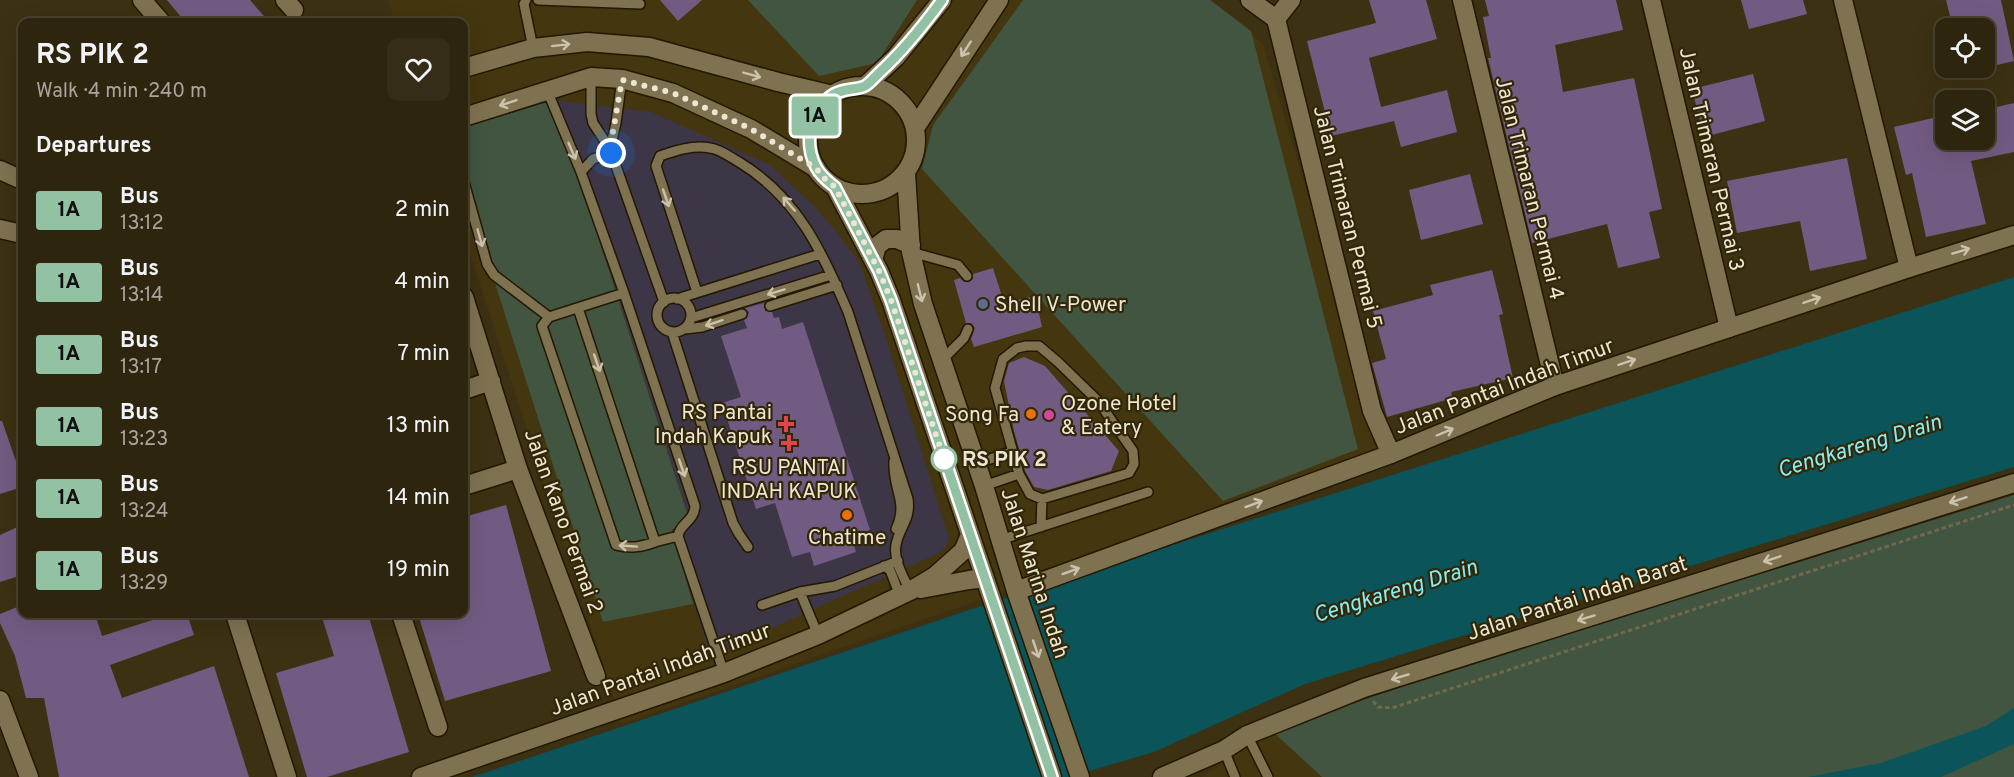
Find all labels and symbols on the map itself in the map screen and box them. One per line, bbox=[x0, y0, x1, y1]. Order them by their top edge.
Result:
one-way arrow bbox=[551, 39, 571, 50]
one-way arrow bbox=[960, 40, 972, 57]
street label: Jalan Trimaran Permai 3 bbox=[1672, 45, 1749, 274]
one-way arrow bbox=[742, 70, 761, 82]
street label: Jalan Trimaran Permai 4 bbox=[1488, 74, 1569, 303]
line badge: 1A bbox=[788, 96, 842, 136]
one-way arrow bbox=[499, 98, 518, 109]
street label: Jalan Trimaran Permai 5 bbox=[1306, 103, 1387, 332]
your location bbox=[596, 138, 626, 168]
one-way arrow bbox=[567, 141, 578, 159]
one-way arrow bbox=[662, 189, 673, 207]
one-way arrow bbox=[782, 197, 796, 212]
one-way arrow bbox=[475, 229, 486, 248]
one-way arrow bbox=[1951, 245, 1970, 256]
one-way arrow bbox=[915, 283, 927, 302]
one-way arrow bbox=[767, 287, 786, 298]
place label: Shell V-Power bbox=[995, 292, 1126, 319]
one-way arrow bbox=[1802, 294, 1821, 305]
marker: Shell V-Power bbox=[976, 297, 990, 311]
one-way arrow bbox=[705, 318, 724, 329]
street label: Jalan Pantai Indah Timur bbox=[1391, 333, 1618, 442]
one-way arrow bbox=[592, 353, 603, 372]
one-way arrow bbox=[1617, 355, 1636, 366]
place label: Ozone Hotel & Eatery bbox=[1061, 391, 1177, 442]
place label: RS Pantai Indah Kapuk bbox=[655, 400, 772, 451]
place label: Song Fa bbox=[945, 402, 1019, 429]
marker: Song Fa bbox=[1024, 407, 1038, 421]
marker: Ozone Hotel & Eatery bbox=[1042, 408, 1056, 422]
water label: Cengkareng Drain bbox=[1774, 410, 1945, 485]
marker: RS Pantai Indah Kapuk bbox=[777, 415, 795, 433]
street label: Jalan Kano Permai 2 bbox=[517, 425, 609, 618]
one-way arrow bbox=[1435, 426, 1453, 437]
marker: RSU PANTAI INDAH KAPUK bbox=[780, 434, 798, 452]
marker: RS PIK 2 bbox=[931, 446, 957, 472]
place label: RS PIK 2 bbox=[962, 447, 1047, 474]
place label: RSU PANTAI INDAH KAPUK bbox=[721, 455, 857, 506]
one-way arrow bbox=[678, 458, 689, 477]
street label: Jalan Marina Indah bbox=[993, 485, 1074, 662]
one-way arrow bbox=[1949, 495, 1968, 506]
one-way arrow bbox=[1244, 498, 1263, 509]
marker: Chatime bbox=[840, 508, 854, 522]
place label: Chatime bbox=[808, 525, 886, 552]
one-way arrow bbox=[619, 540, 638, 551]
street label: Jalan Pantai Indah Barat bbox=[1464, 551, 1691, 648]
one-way arrow bbox=[1763, 554, 1782, 565]
water label: Cengkareng Drain bbox=[1310, 555, 1481, 630]
one-way arrow bbox=[1061, 565, 1080, 576]
one-way arrow bbox=[1577, 613, 1596, 624]
street label: Jalan Pantai Indah Timur bbox=[546, 618, 775, 723]
one-way arrow bbox=[1031, 639, 1042, 657]
one-way arrow bbox=[1391, 672, 1410, 683]

